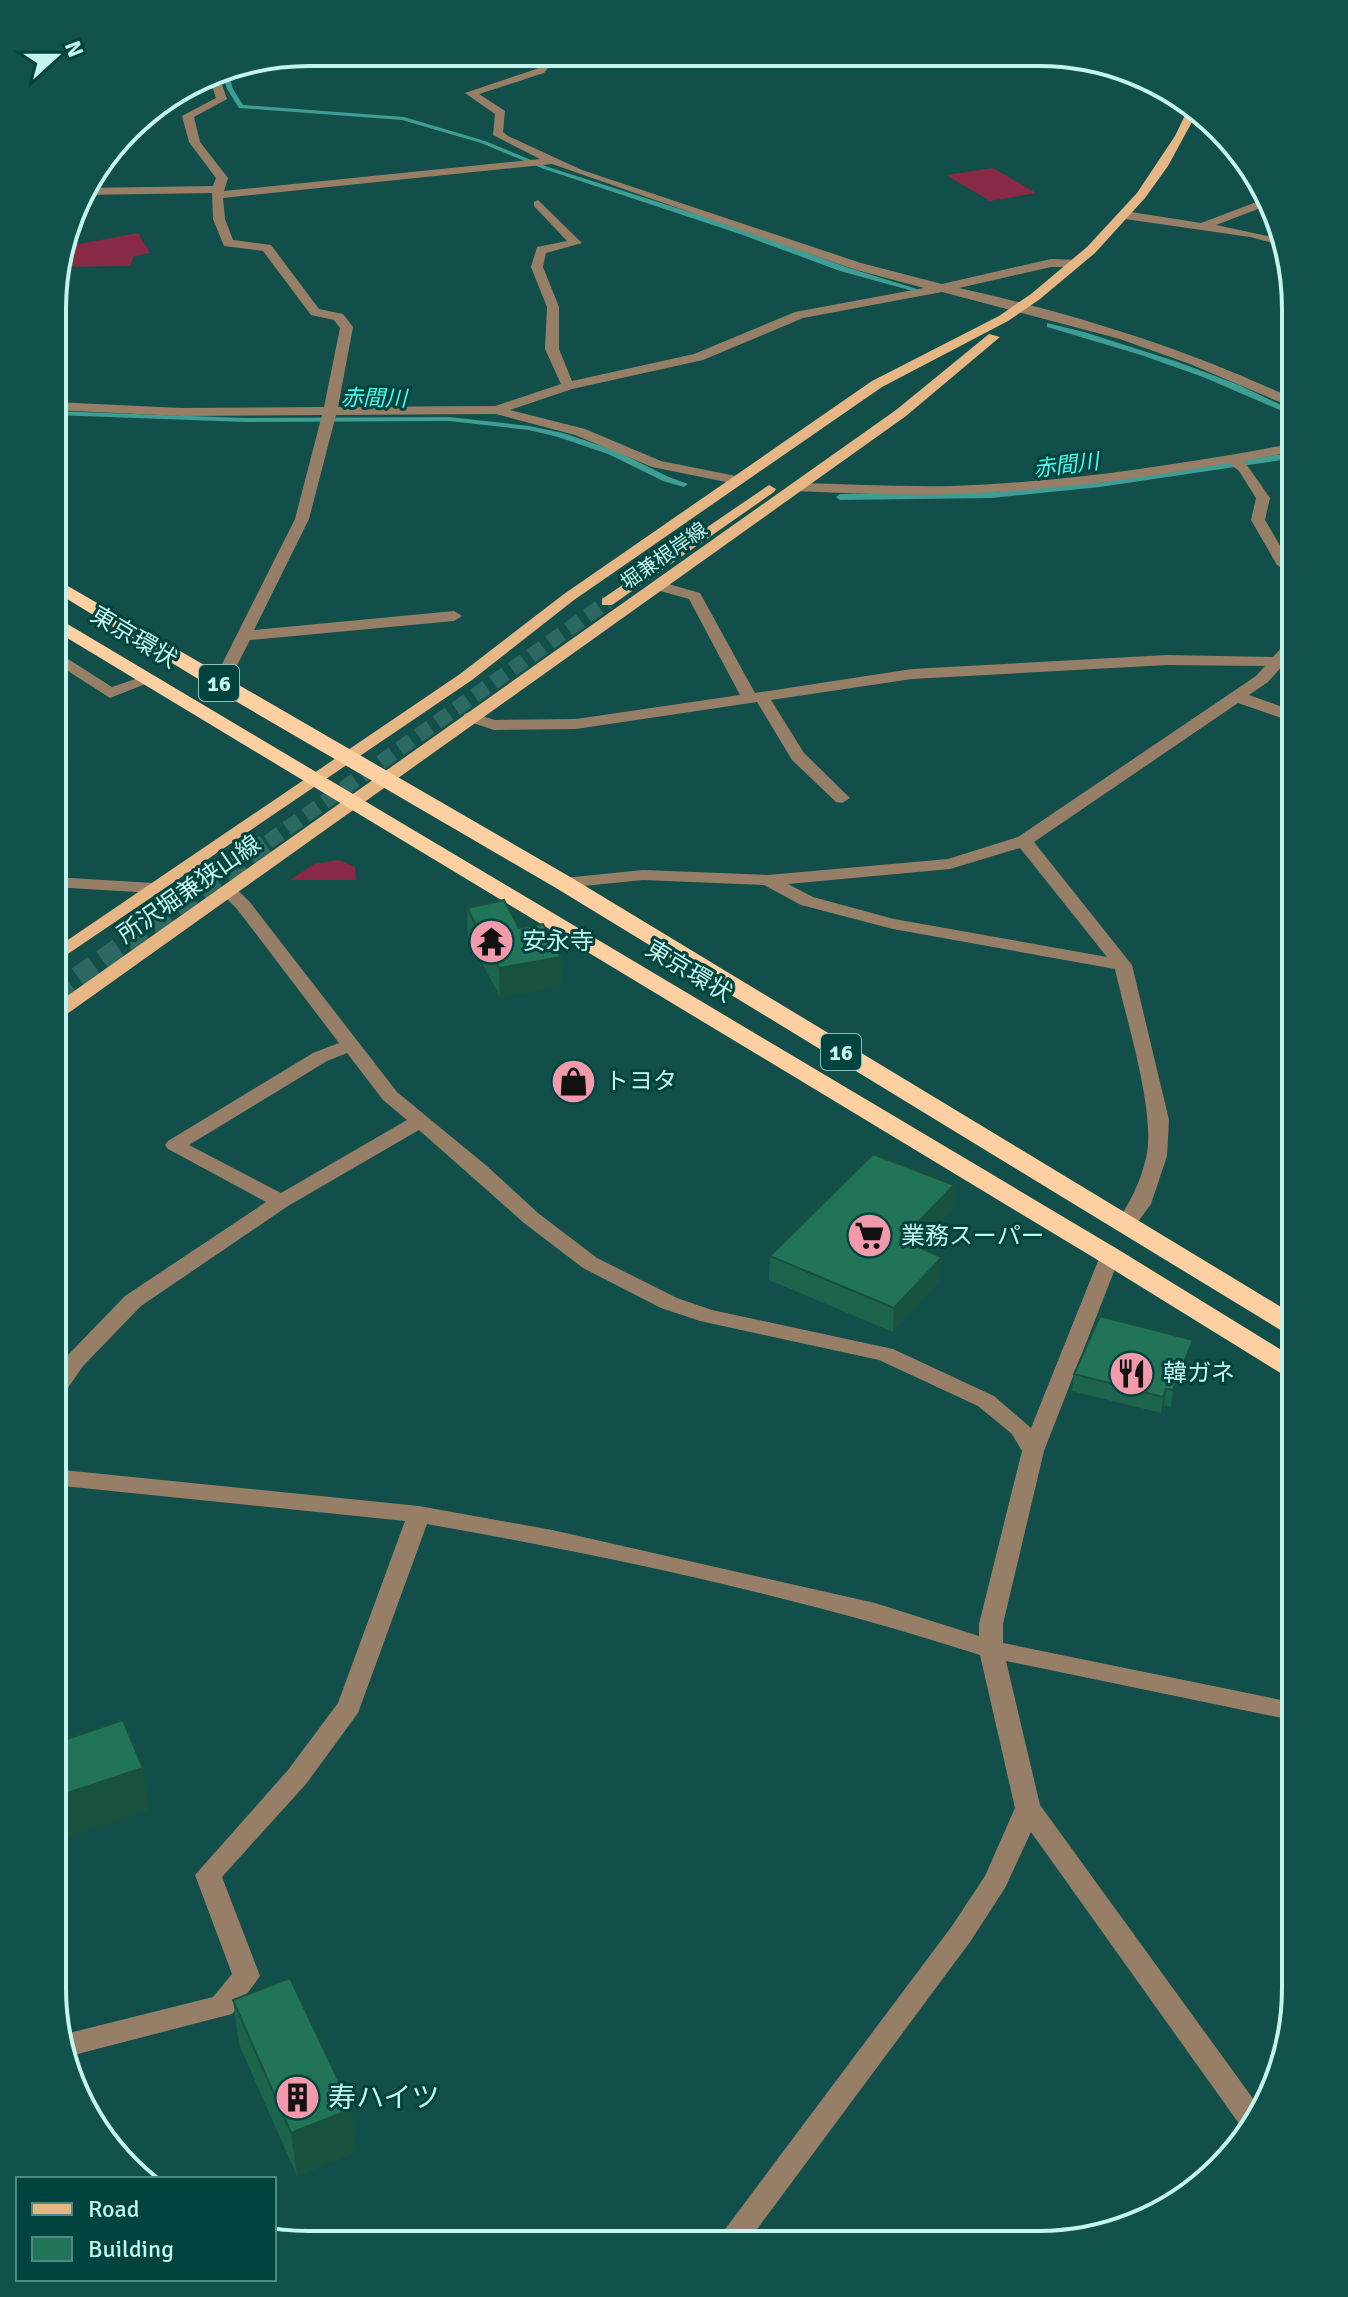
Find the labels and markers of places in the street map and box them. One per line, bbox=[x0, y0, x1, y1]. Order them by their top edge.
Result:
temple icon: 安永寺 bbox=[467, 917, 515, 965]
place label: 安永寺 bbox=[522, 926, 594, 956]
shop icon: トヨタ bbox=[550, 1057, 598, 1105]
place label: トヨタ bbox=[605, 1066, 677, 1096]
supermarket icon: 業務スーパー bbox=[846, 1212, 894, 1260]
place label: 業務スーパー bbox=[901, 1221, 1045, 1251]
restaurant icon: 韓ガネ bbox=[1108, 1349, 1156, 1397]
place label: 韓ガネ bbox=[1163, 1358, 1235, 1388]
building icon: 寿ハイツ bbox=[273, 2074, 321, 2122]
place label: 寿ハイツ bbox=[328, 2081, 439, 2115]

